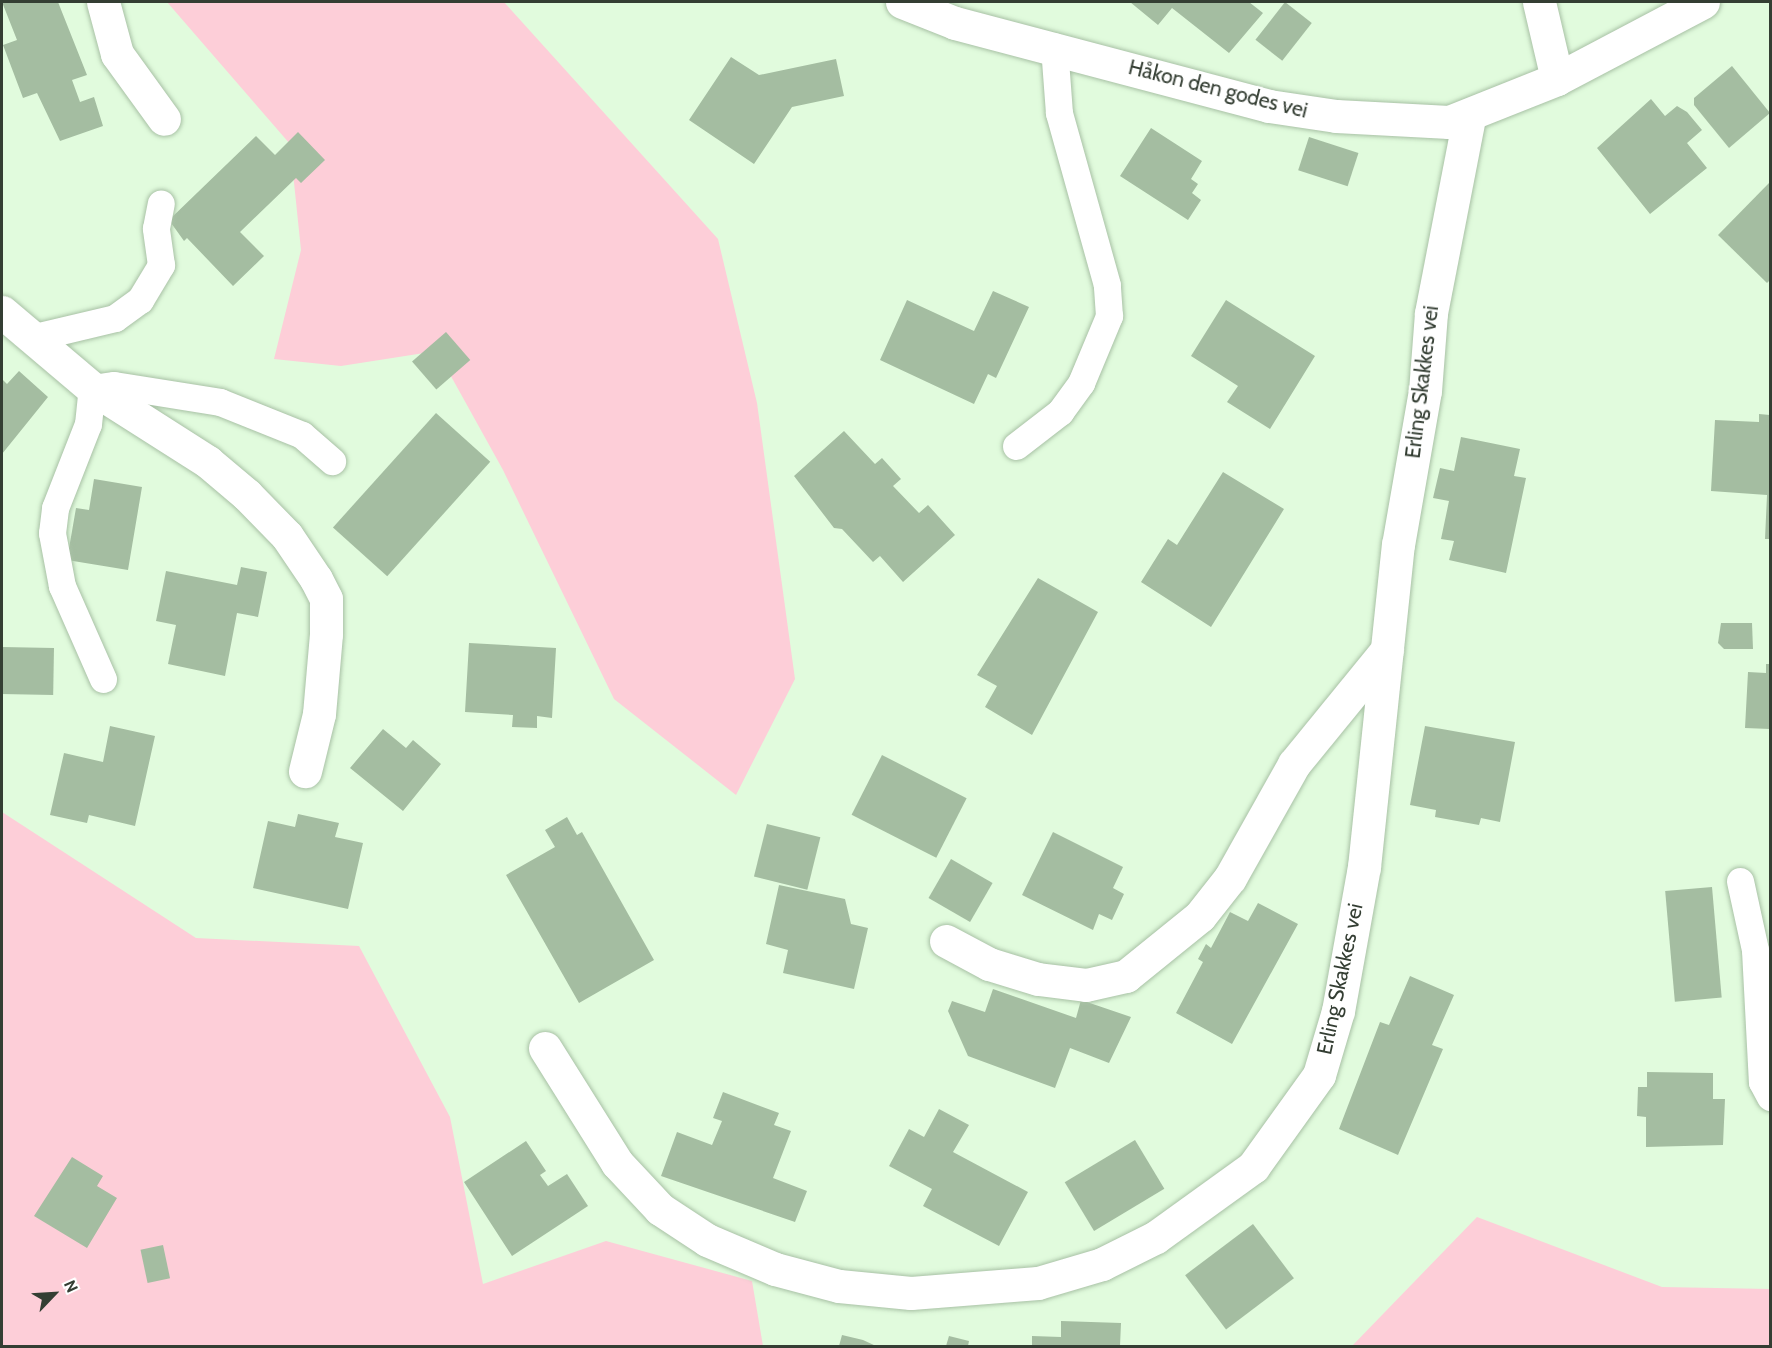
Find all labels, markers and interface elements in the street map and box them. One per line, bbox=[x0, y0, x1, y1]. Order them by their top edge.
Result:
street label: Håkon den godes vei bbox=[1126, 55, 1310, 123]
street label: Erling Skakkes vei bbox=[1400, 304, 1444, 460]
street label: Erling Skakkes vei bbox=[1312, 901, 1368, 1057]
north arrow bbox=[24, 1264, 84, 1324]
text: N bbox=[60, 1277, 82, 1295]

